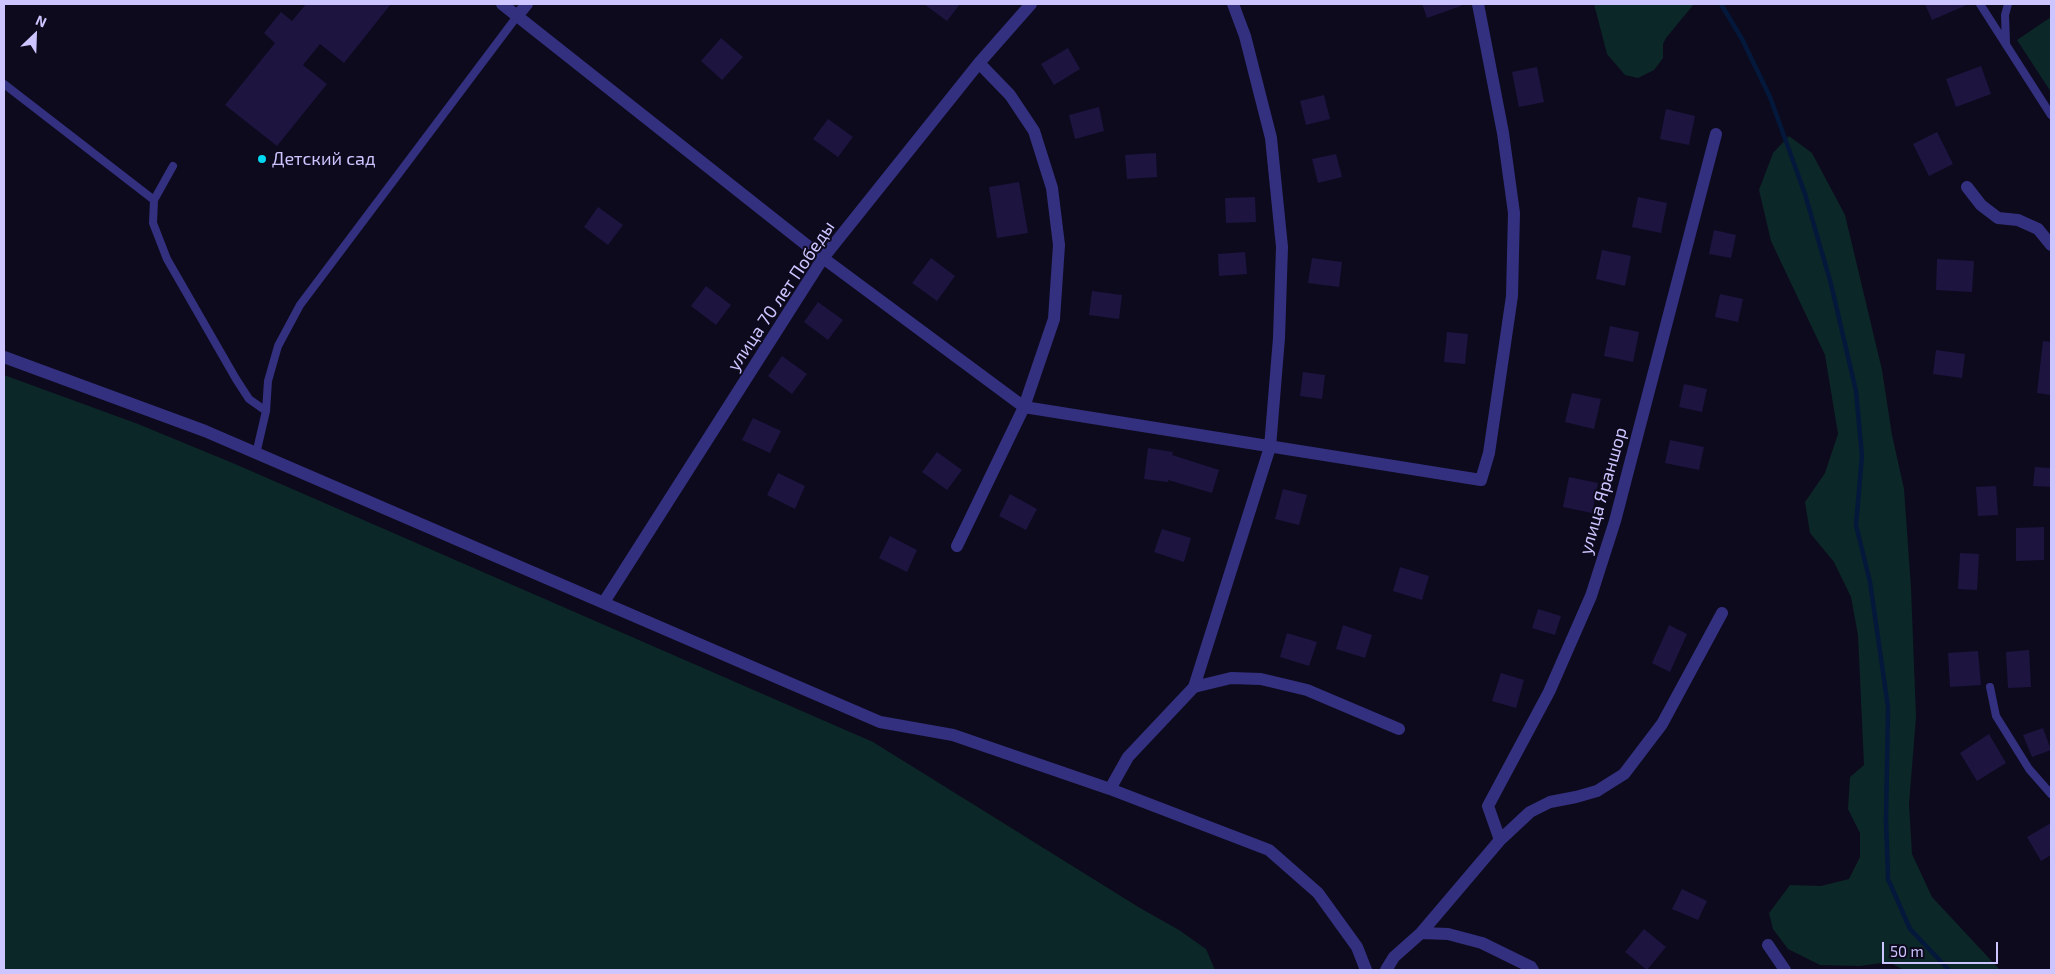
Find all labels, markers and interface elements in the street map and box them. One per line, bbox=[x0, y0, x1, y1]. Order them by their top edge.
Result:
north arrow bbox=[10, 10, 60, 60]
text: N bbox=[33, 11, 49, 31]
place label: Детский сад bbox=[272, 148, 376, 170]
marker: Детский сад bbox=[256, 153, 268, 165]
street label: улица 70 лет Победы bbox=[723, 217, 839, 375]
street label: улица Яраншор bbox=[1574, 425, 1632, 557]
scale bar bbox=[1885, 932, 2001, 964]
text: 50 m bbox=[1890, 942, 1924, 960]

